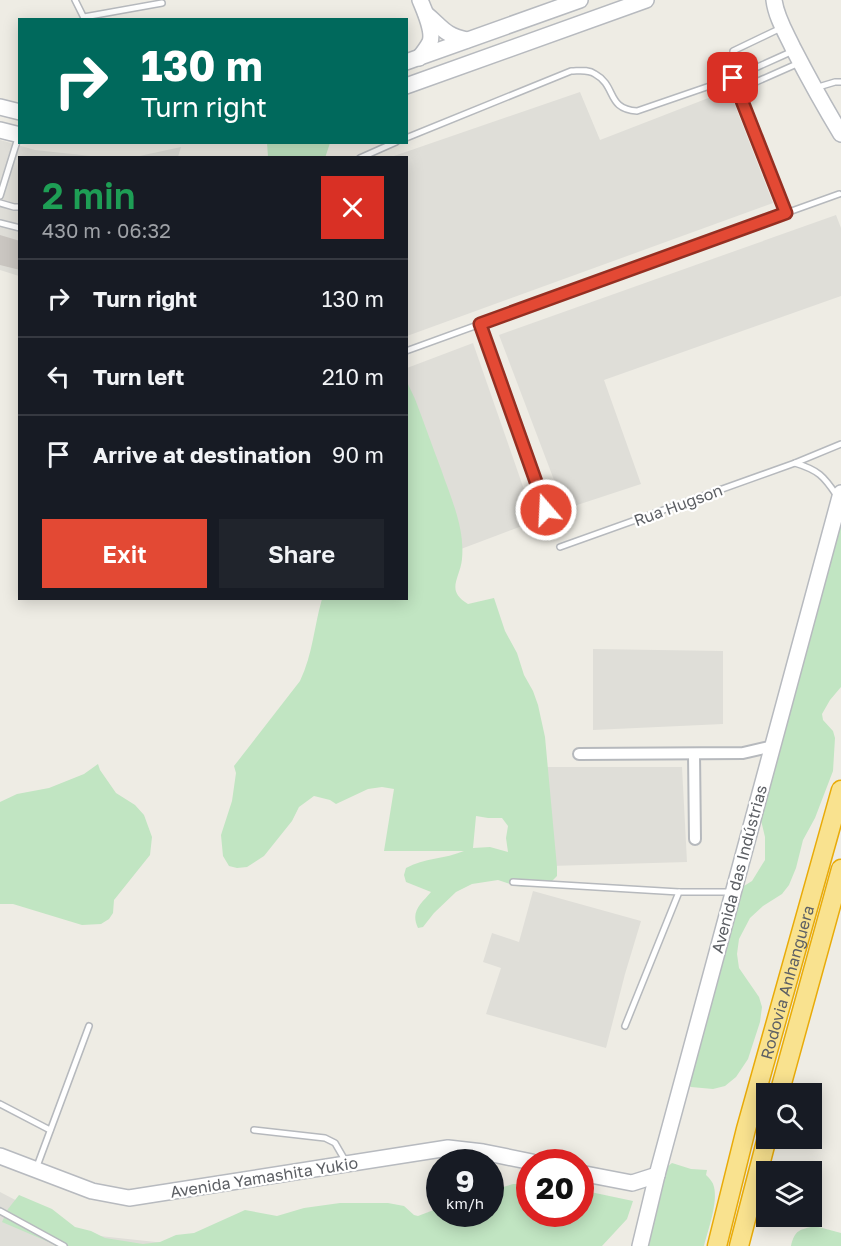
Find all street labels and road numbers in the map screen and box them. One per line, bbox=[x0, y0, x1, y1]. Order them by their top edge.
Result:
street label: Rua Hugson bbox=[631, 480, 725, 530]
street label: Avenida das Indústrias bbox=[707, 783, 771, 955]
street label: Rodovia Anhanguera bbox=[756, 903, 818, 1061]
street label: Avenida Yamashita Yukio bbox=[169, 1152, 359, 1202]

